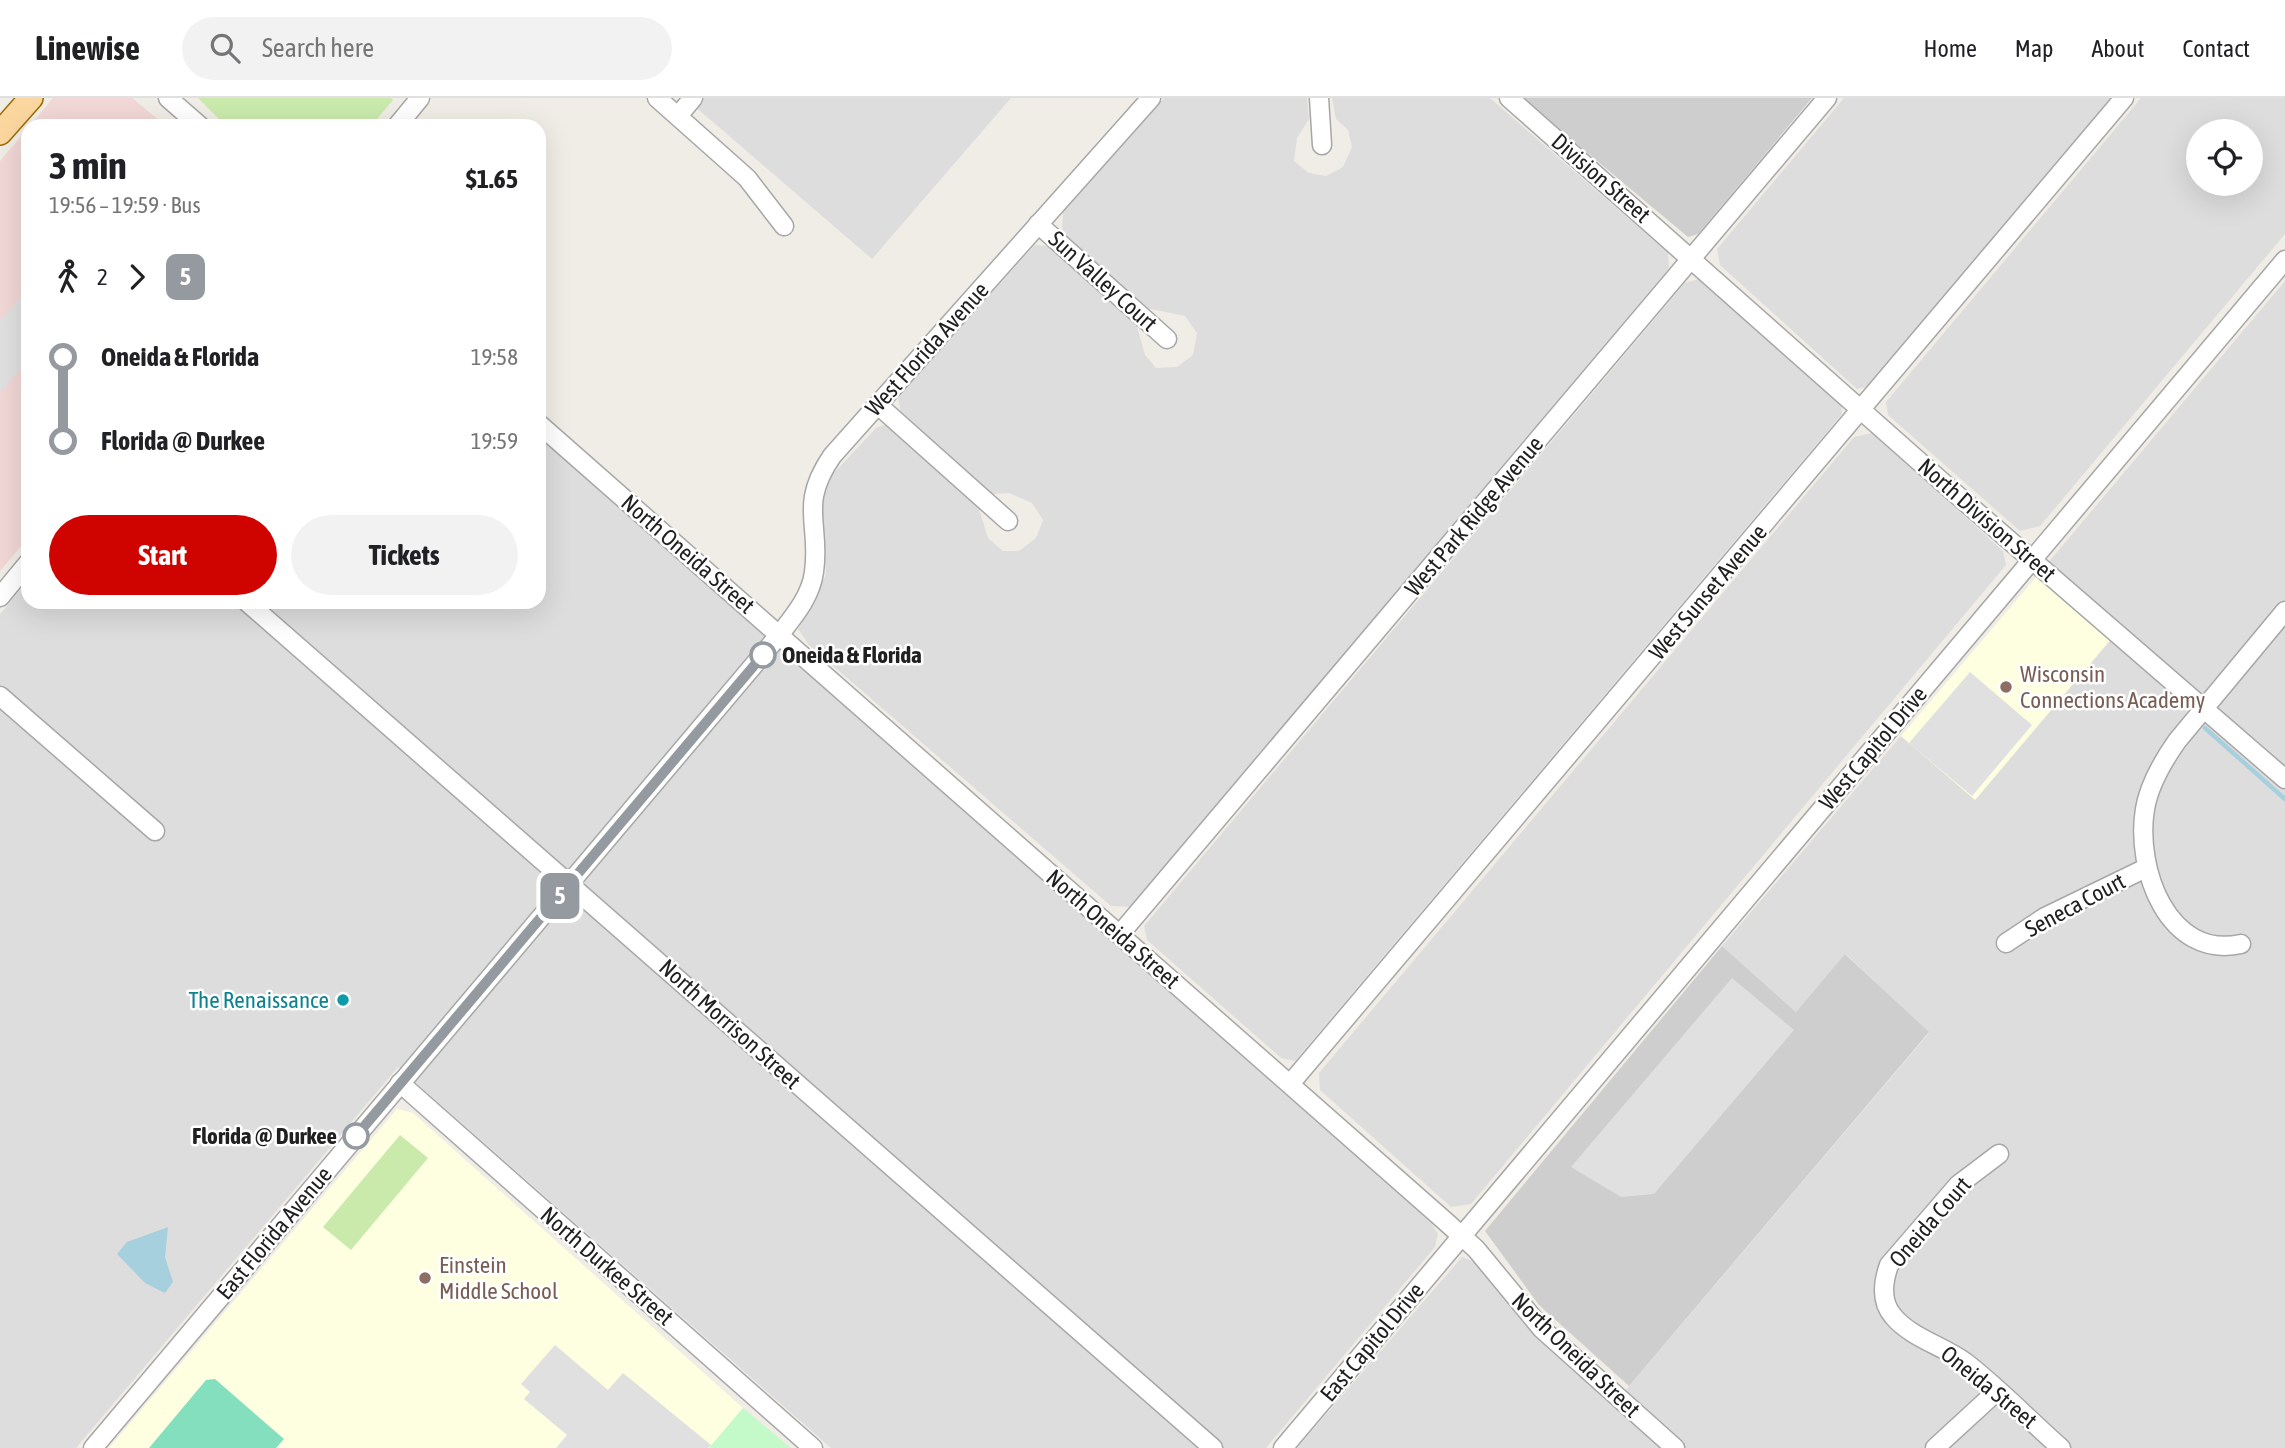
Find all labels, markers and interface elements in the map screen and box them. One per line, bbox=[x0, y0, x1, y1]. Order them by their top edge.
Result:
search box bbox=[182, 17, 672, 80]
text: Linewise bbox=[35, 29, 140, 67]
icon: search bbox=[206, 29, 244, 67]
text: Search here bbox=[262, 33, 374, 63]
text: Home bbox=[1923, 35, 1977, 62]
text: Map bbox=[2015, 35, 2053, 62]
text: About bbox=[2091, 35, 2144, 62]
text: Contact bbox=[2182, 35, 2250, 62]
map controls bbox=[2186, 119, 2263, 196]
button: locate bbox=[2186, 119, 2263, 196]
street label: Division Street bbox=[1546, 128, 1656, 228]
text: 3 min bbox=[49, 144, 127, 187]
text: $1.65 bbox=[466, 164, 518, 194]
text: 19:56 – 19:59 · Bus bbox=[49, 192, 201, 218]
street label: Sun Valley Court bbox=[1044, 226, 1162, 336]
icon: walk bbox=[49, 258, 87, 296]
icon: forward bbox=[118, 258, 156, 296]
text: 5 bbox=[180, 263, 191, 290]
text: 2 bbox=[97, 264, 108, 290]
street label: West Florida Avenue bbox=[860, 277, 994, 421]
text: Oneida & Florida bbox=[101, 342, 259, 372]
text: 19:58 bbox=[471, 344, 518, 370]
text: Florida @ Durkee bbox=[101, 426, 265, 456]
text: 19:59 bbox=[471, 428, 518, 454]
street label: West Park Ridge Avenue bbox=[1400, 431, 1548, 601]
street label: North Division Street bbox=[1913, 453, 2061, 587]
street label: North Oneida Street bbox=[616, 489, 760, 619]
button: Start bbox=[49, 515, 277, 595]
button: Tickets bbox=[291, 515, 518, 595]
street label: West Sunset Avenue bbox=[1644, 519, 1772, 665]
marker: Oneida & Florida bbox=[750, 642, 776, 668]
place label: Oneida & Florida bbox=[782, 642, 922, 668]
place label: Wisconsin Connections Academy bbox=[2020, 661, 2205, 713]
marker: Wisconsin Connections Academy bbox=[1998, 679, 2014, 695]
street label: West Capitol Drive bbox=[1814, 681, 1932, 815]
street label: North Oneida Street bbox=[1041, 864, 1185, 994]
street label: Seneca Court bbox=[2021, 868, 2129, 942]
line badge: 5 bbox=[537, 873, 583, 919]
text: 5 bbox=[554, 882, 566, 909]
street label: North Morrison Street bbox=[654, 954, 806, 1094]
place label: The Renaissance bbox=[188, 987, 329, 1013]
marker: The Renaissance bbox=[335, 992, 351, 1008]
place label: Florida @ Durkee bbox=[192, 1123, 337, 1149]
marker: Florida @ Durkee bbox=[343, 1123, 369, 1149]
street label: East Florida Avenue bbox=[211, 1162, 337, 1304]
street label: Oneida Court bbox=[1884, 1172, 1976, 1272]
street label: North Durkee Street bbox=[536, 1202, 678, 1330]
place label: Einstein Middle School bbox=[439, 1252, 558, 1304]
marker: Einstein Middle School bbox=[417, 1270, 433, 1286]
street label: East Capitol Drive bbox=[1315, 1277, 1429, 1407]
street label: North Oneida Street bbox=[1507, 1288, 1645, 1422]
street label: Oneida Street bbox=[1936, 1341, 2042, 1433]

